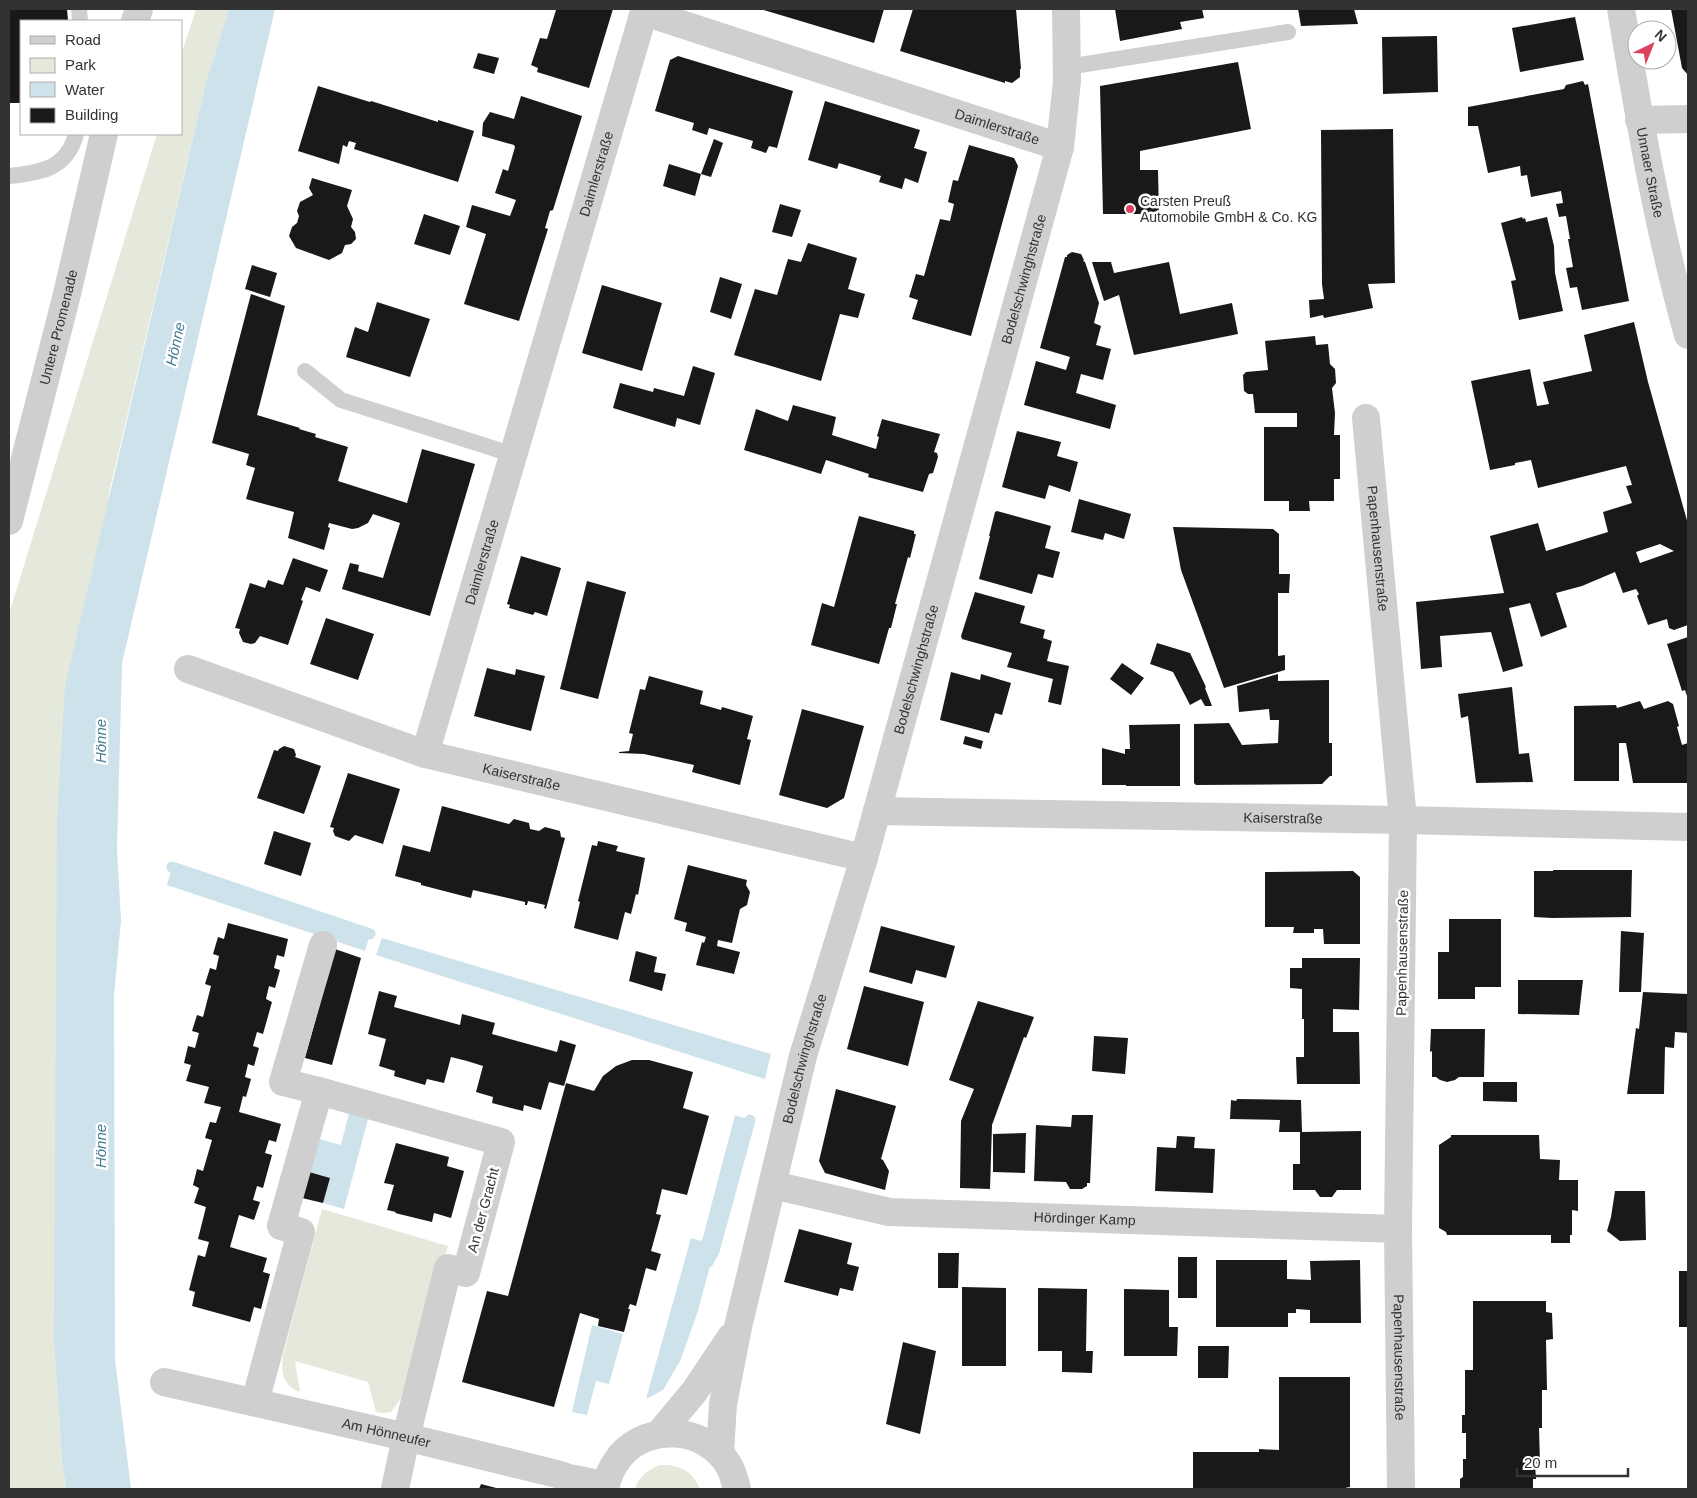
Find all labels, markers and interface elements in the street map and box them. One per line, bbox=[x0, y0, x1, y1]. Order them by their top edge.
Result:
legend bbox=[20, 20, 182, 135]
north arrow bbox=[1627, 20, 1677, 70]
text: N bbox=[1652, 26, 1670, 45]
text: Road bbox=[65, 31, 101, 48]
text: Park bbox=[65, 56, 96, 73]
text: Water bbox=[65, 81, 104, 98]
street label: Daimlerstraße bbox=[953, 105, 1042, 148]
text: Building bbox=[65, 106, 118, 123]
street label: Unnaer Straße bbox=[1633, 126, 1667, 219]
street label: Daimlerstraße bbox=[576, 129, 616, 218]
place label: Carsten Preuß Automobile GmbH & Co. KG bbox=[1140, 193, 1317, 225]
marker: Carsten Preuß Automobile GmbH & Co. KG bbox=[1124, 203, 1136, 215]
street label: Bodelschwinghstraße bbox=[998, 212, 1049, 346]
street label: Untere Promenade bbox=[36, 268, 80, 387]
water label: Hönne bbox=[162, 321, 188, 367]
street label: Papenhausenstraße bbox=[1364, 485, 1392, 612]
street label: Daimlerstraße bbox=[461, 518, 502, 607]
street label: Bodelschwinghstraße bbox=[890, 603, 942, 736]
water label: Hönne bbox=[92, 719, 109, 763]
street label: Kaiserstraße bbox=[481, 760, 562, 794]
street label: Kaiserstraße bbox=[1243, 809, 1323, 827]
street label: Papenhausenstraße bbox=[1393, 890, 1411, 1016]
street label: Bodelschwinghstraße bbox=[779, 992, 830, 1125]
water label: Hönne bbox=[92, 1124, 109, 1168]
street label: An der Gracht bbox=[464, 1166, 502, 1254]
street label: Hördinger Kamp bbox=[1034, 1209, 1136, 1228]
street label: Papenhausenstraße bbox=[1391, 1294, 1408, 1421]
street label: Am Hönneufer bbox=[340, 1415, 433, 1451]
scale bar bbox=[1517, 1446, 1628, 1478]
text: 20 m bbox=[1524, 1454, 1557, 1471]

